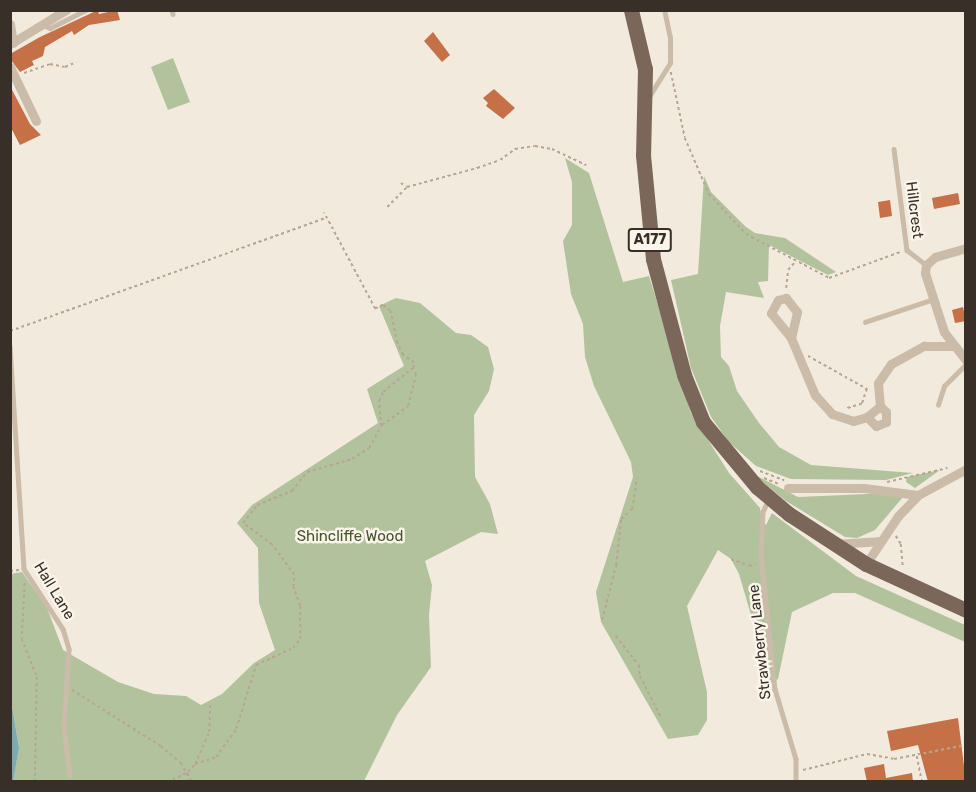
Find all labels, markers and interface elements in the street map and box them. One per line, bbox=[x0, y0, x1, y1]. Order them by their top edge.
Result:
street label: Hillcrest bbox=[902, 180, 926, 240]
road number: A177 bbox=[628, 229, 672, 251]
park label: Shincliffe Wood bbox=[297, 528, 403, 546]
street label: Hall Lane bbox=[30, 559, 78, 623]
street label: Strawberry Lane bbox=[745, 583, 775, 701]

